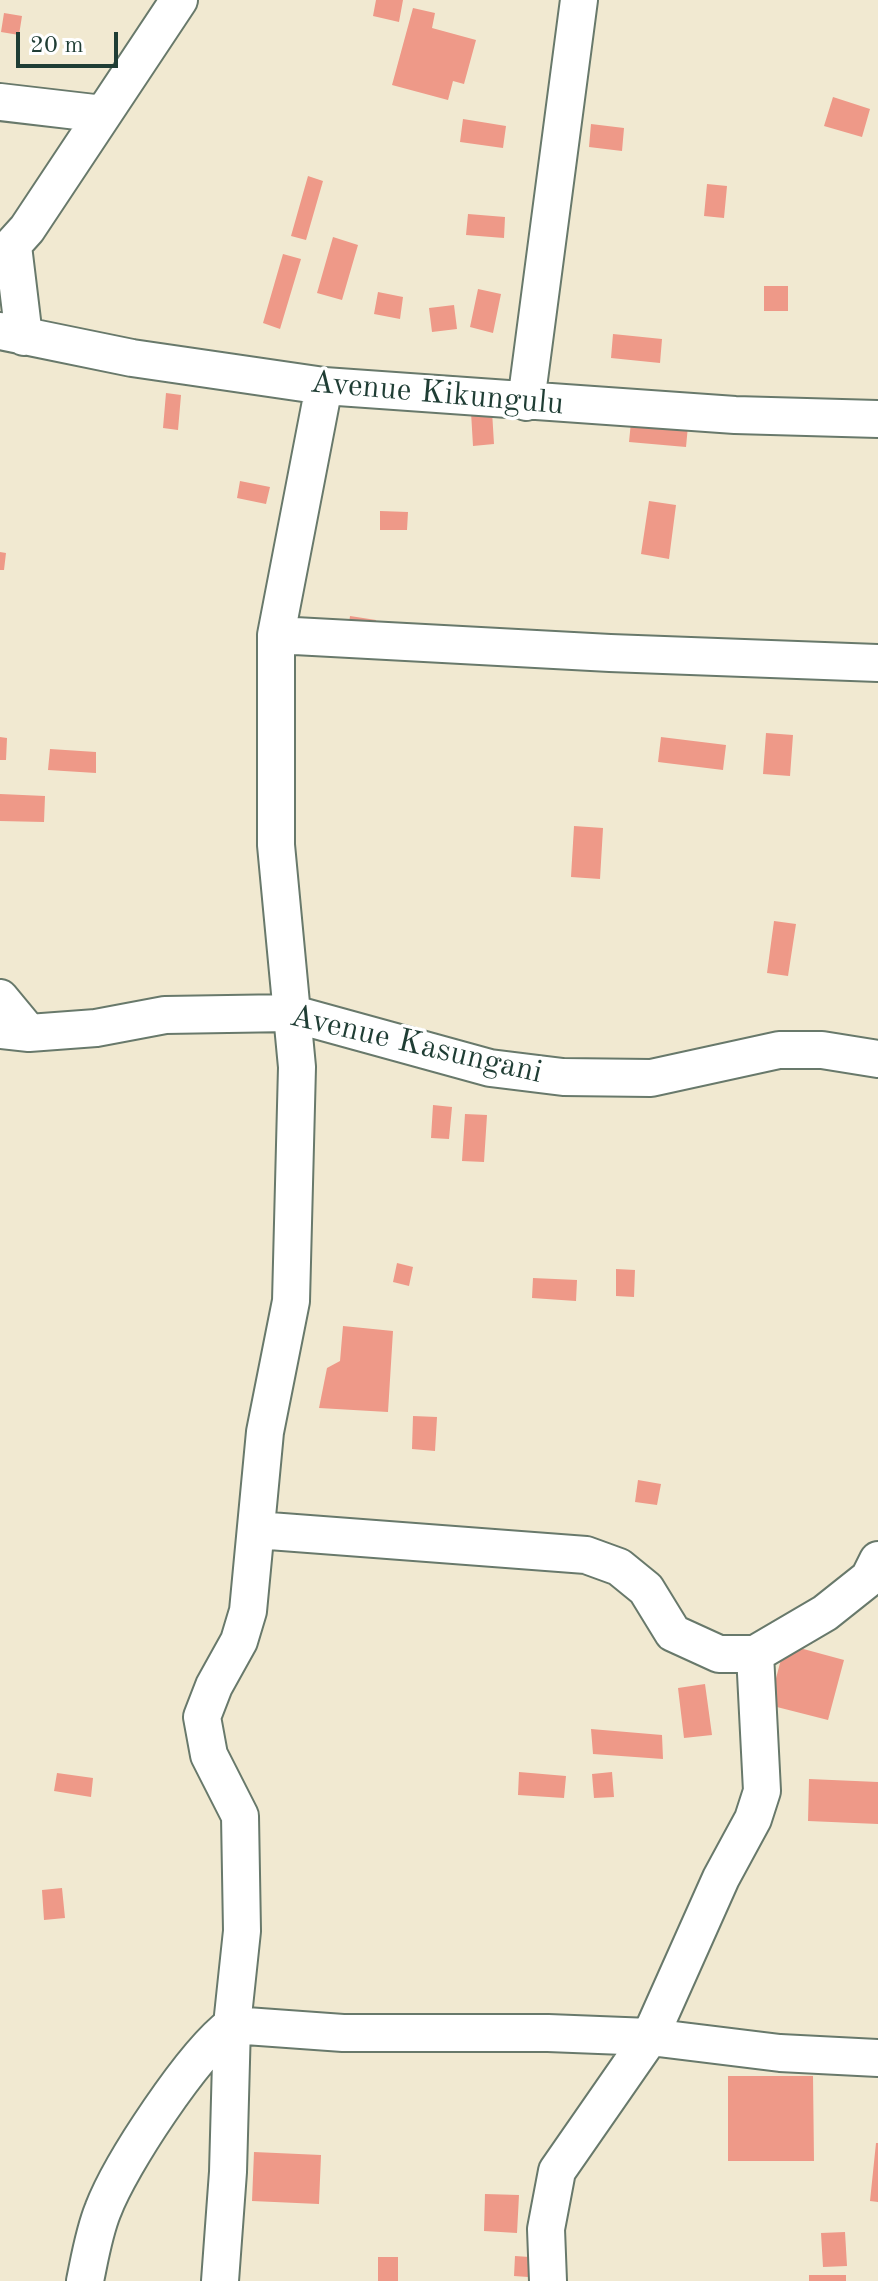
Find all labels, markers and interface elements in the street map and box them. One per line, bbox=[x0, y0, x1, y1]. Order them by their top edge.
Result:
scale bar bbox=[20, 16, 122, 66]
text: 20 m bbox=[30, 34, 84, 58]
street label: Avenue Kikungulu bbox=[309, 364, 565, 424]
street label: Avenue Kasungani bbox=[286, 997, 546, 1093]

